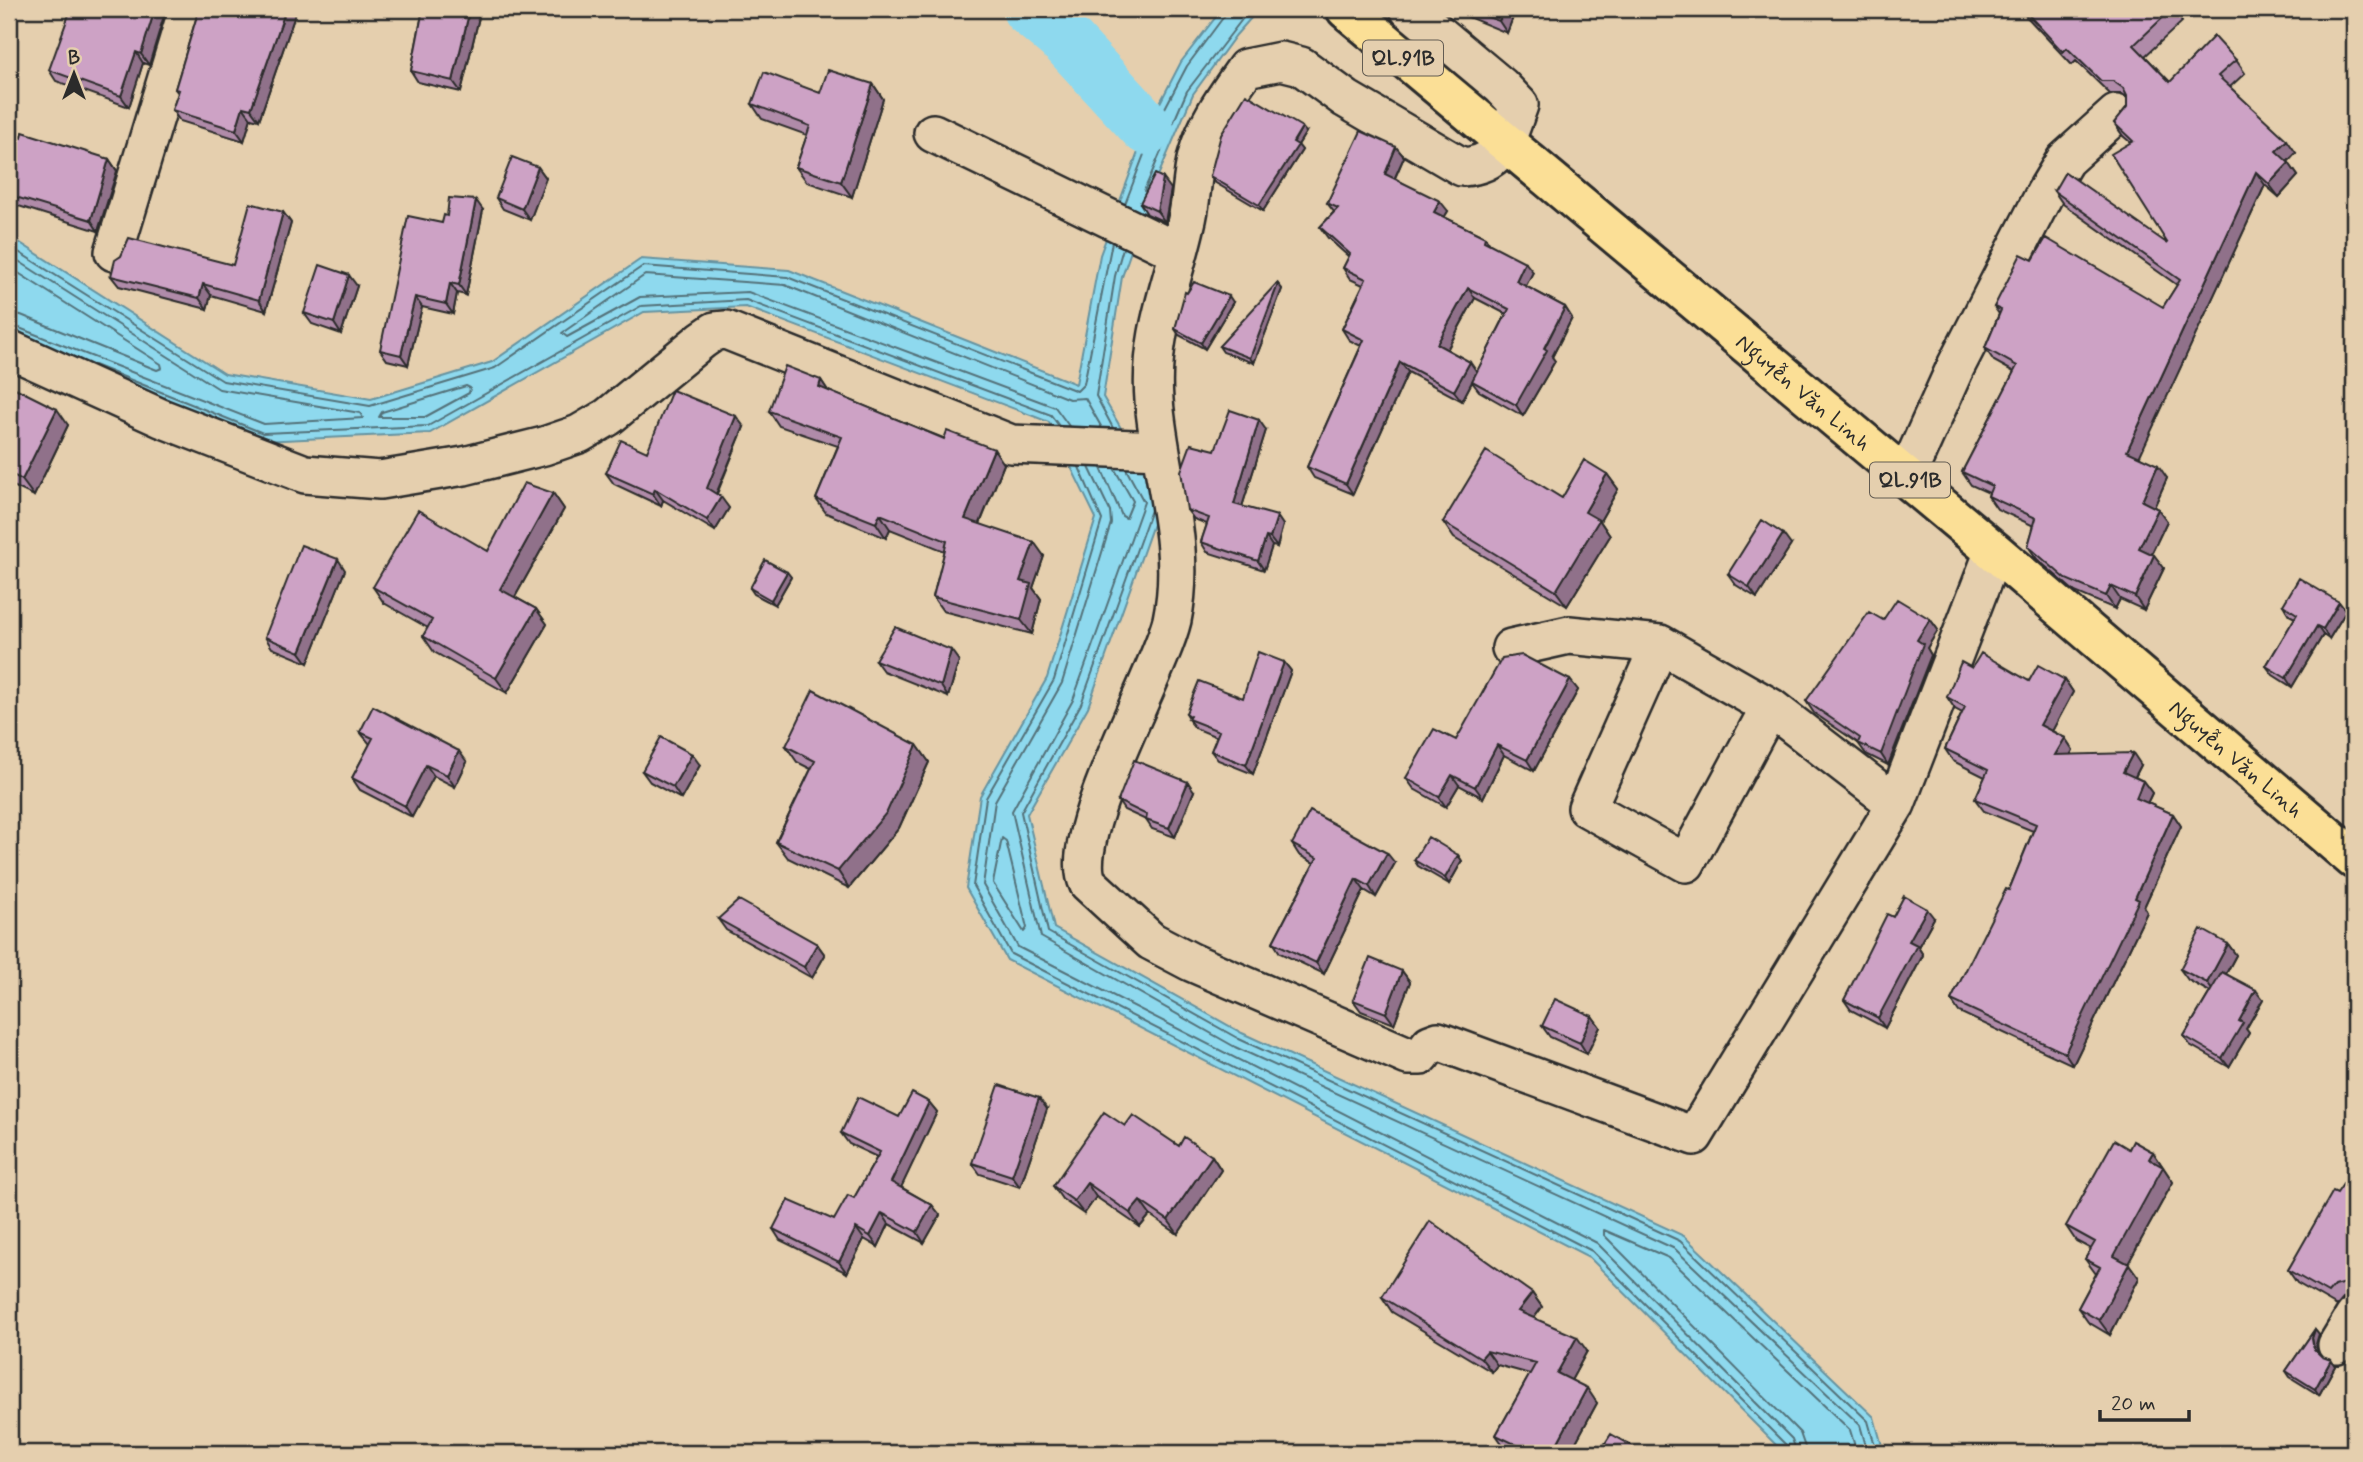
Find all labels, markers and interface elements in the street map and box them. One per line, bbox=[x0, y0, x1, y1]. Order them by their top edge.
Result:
north arrow bbox=[38, 38, 108, 108]
road number: QL.91B bbox=[1363, 41, 1443, 76]
text: B bbox=[68, 46, 80, 71]
street label: Nguyễn Văn Linh bbox=[1729, 328, 1877, 459]
road number: QL.91B bbox=[1870, 462, 1950, 498]
street label: Nguyễn Văn Linh bbox=[2162, 694, 2309, 826]
scale bar bbox=[2100, 1378, 2190, 1422]
text: 20 m bbox=[2111, 1390, 2156, 1418]

